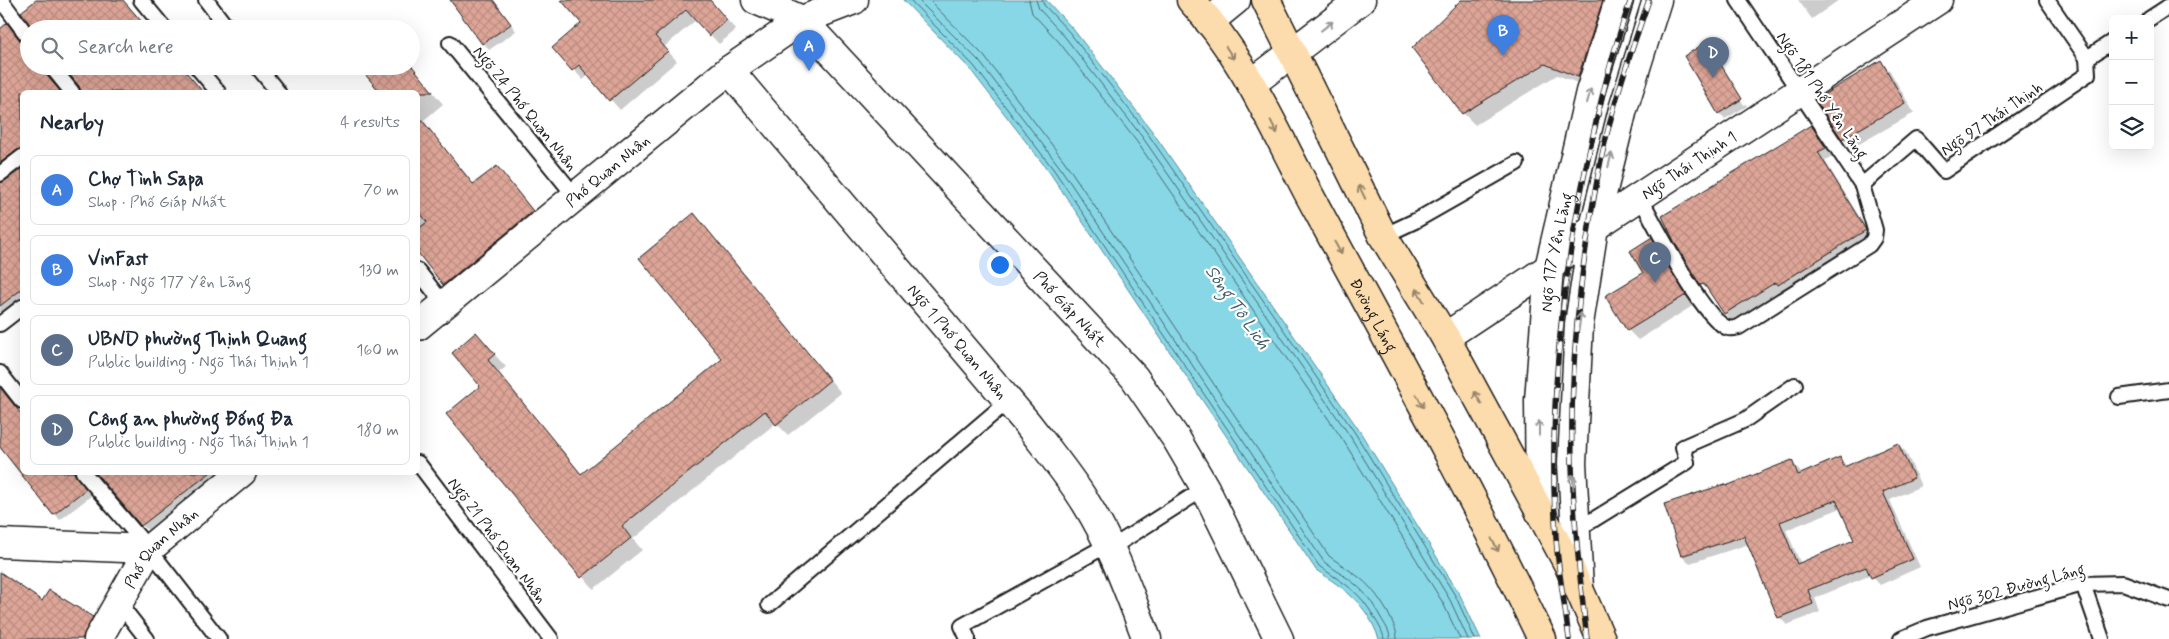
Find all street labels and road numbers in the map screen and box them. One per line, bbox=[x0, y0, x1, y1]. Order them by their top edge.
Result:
street label: Ngõ 181 Phố Yên Lãng bbox=[1771, 28, 1872, 164]
street label: Ngõ 24 Phố Quan Nhân bbox=[467, 42, 582, 177]
street label: Ngõ 97 Thái Thịnh bbox=[1937, 77, 2048, 162]
street label: Ngõ Thái Thịnh 1 bbox=[1638, 127, 1741, 205]
street label: Phố Quan Nhân bbox=[562, 130, 655, 212]
street label: Ngõ 177 Yên Lãng bbox=[1537, 190, 1579, 313]
street label: Phố Giáp Nhất bbox=[1028, 267, 1110, 353]
street label: Đường Láng bbox=[1344, 275, 1401, 357]
street label: Ngõ 1 Phố Quan Nhân bbox=[902, 280, 1012, 404]
street label: Ngõ 21 Phố Quan Nhân bbox=[442, 474, 551, 609]
street label: Phố Quan Nhân bbox=[120, 504, 203, 592]
street label: Ngõ 302 Đường Láng bbox=[1945, 559, 2088, 617]

